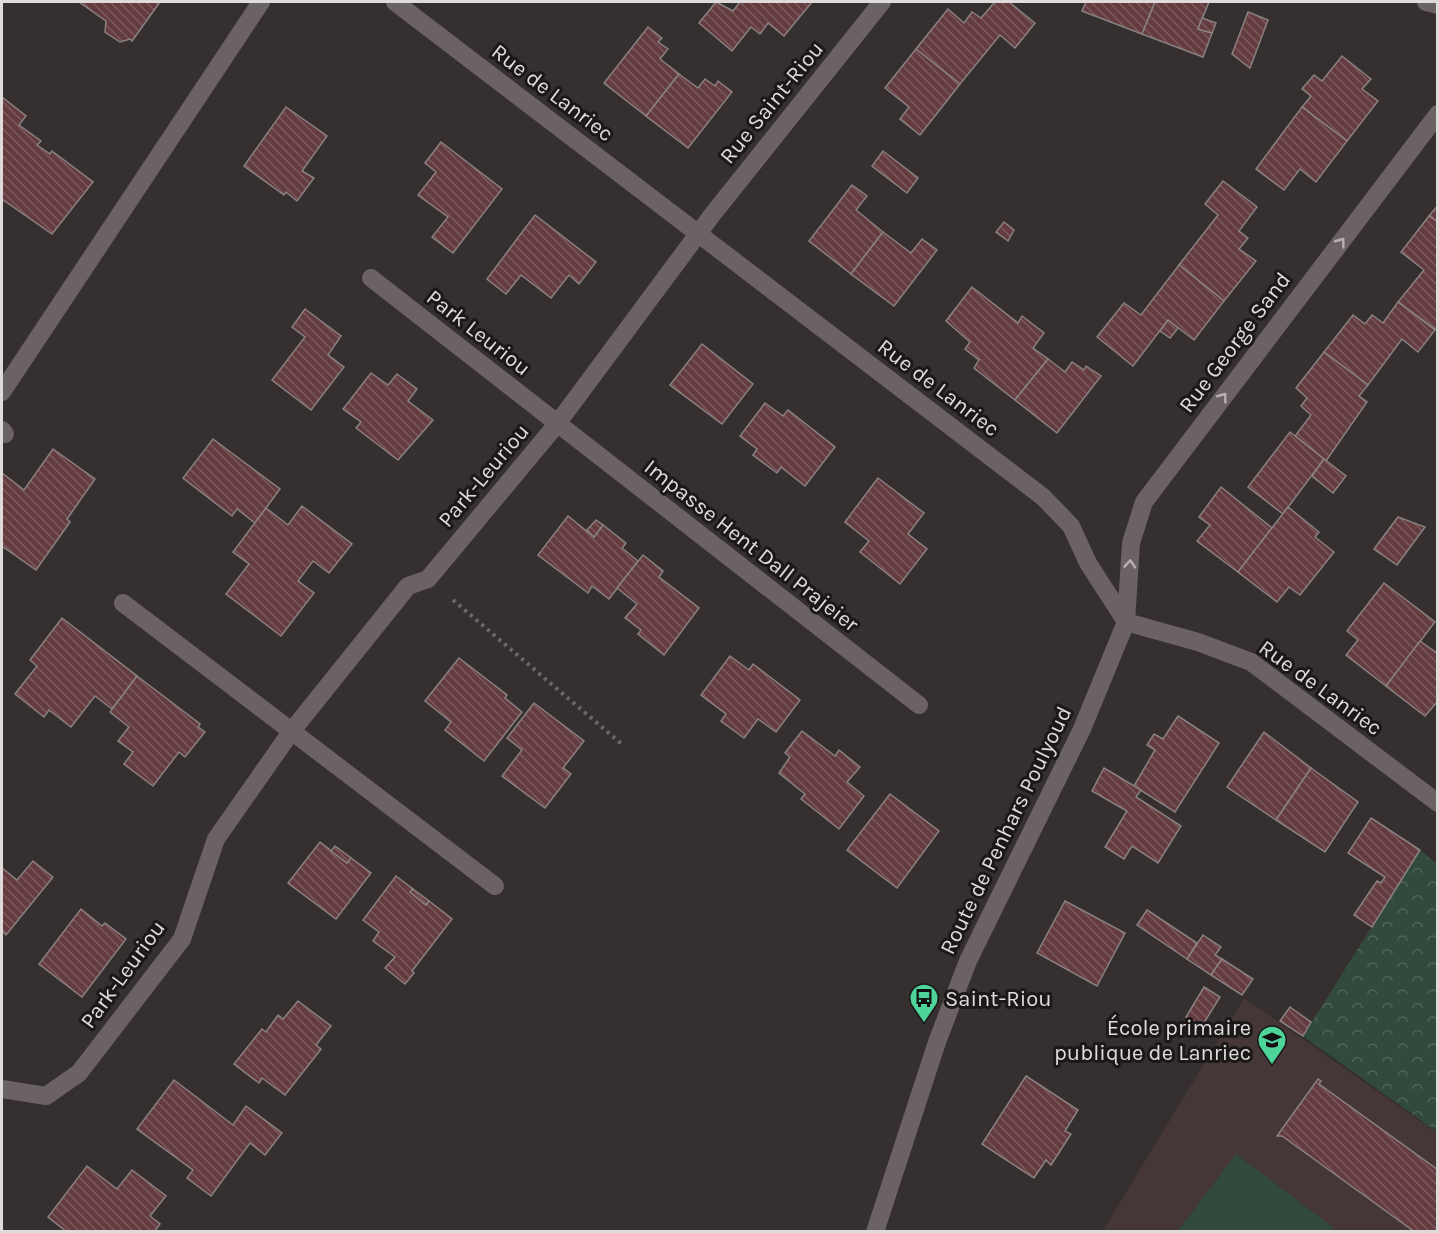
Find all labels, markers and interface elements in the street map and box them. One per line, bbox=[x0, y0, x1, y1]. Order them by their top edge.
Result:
street label: Rue Saint-Riou bbox=[715, 36, 829, 169]
street label: Rue de Lanriec bbox=[486, 39, 618, 147]
one-way arrow bbox=[1333, 238, 1344, 249]
street label: Rue George Sand bbox=[1174, 267, 1296, 418]
street label: Park Leuriou bbox=[421, 284, 535, 381]
street label: Rue de Lanriec bbox=[872, 334, 1004, 442]
one-way arrow bbox=[1215, 393, 1226, 404]
street label: Park-Leuriou bbox=[433, 419, 535, 533]
street label: Impasse Hent Dall Prajeier bbox=[639, 454, 864, 637]
one-way arrow bbox=[1123, 559, 1136, 568]
street label: Rue de Lanriec bbox=[1254, 634, 1387, 741]
street label: Route de Penhars Poulyoud bbox=[935, 702, 1077, 959]
street label: Park-Leuriou bbox=[75, 916, 171, 1034]
bus stop icon: Saint-Riou bbox=[908, 982, 940, 1024]
place label: Saint-Riou bbox=[945, 986, 1052, 1012]
place label: École primaire publique de Lanriec bbox=[1054, 1014, 1251, 1066]
school or university icon: École primaire publique de Lanriec bbox=[1256, 1024, 1288, 1066]

